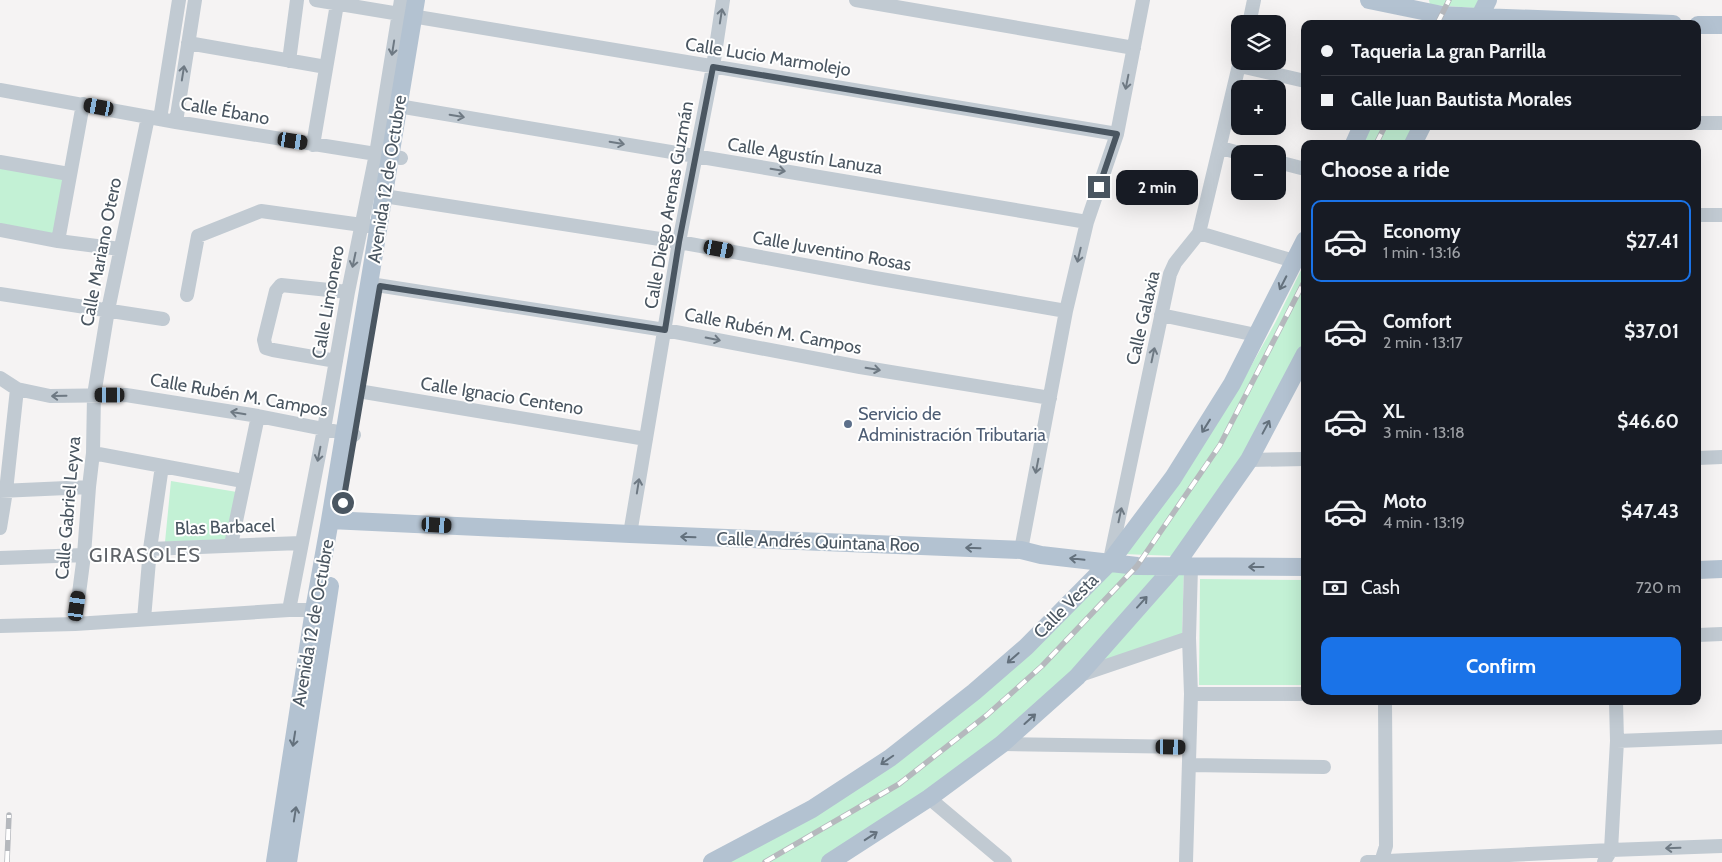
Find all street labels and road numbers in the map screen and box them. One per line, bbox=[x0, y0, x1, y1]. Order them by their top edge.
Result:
street label: Calle Lucio Marmolejo bbox=[684, 33, 852, 81]
street label: Calle Ébano bbox=[179, 92, 271, 130]
street label: Avenida 12 de Octubre bbox=[363, 94, 411, 264]
street label: Calle Diego Arenas Guzmán bbox=[640, 99, 698, 311]
street label: Calle Agustín Lanuza bbox=[726, 133, 884, 179]
street label: Calle Mariano Otero bbox=[76, 176, 126, 328]
street label: Calle Juventino Rosas bbox=[751, 226, 913, 276]
street label: Calle Limonero bbox=[307, 244, 349, 360]
street label: Calle Galaxia bbox=[1121, 268, 1165, 367]
street label: Calle Rubén M. Campos bbox=[683, 303, 863, 359]
street label: Calle Rubén M. Campos bbox=[148, 369, 330, 421]
street label: Calle Ignacio Centeno bbox=[419, 372, 585, 420]
street label: Calle Gabriel Leyva bbox=[51, 435, 85, 580]
street label: Blas Barbacel bbox=[175, 514, 276, 540]
street label: Calle Andrés Quintana Roo bbox=[716, 527, 920, 557]
street label: Avenida 12 de Octubre bbox=[287, 538, 339, 708]
street label: Calle Vesta bbox=[1029, 569, 1103, 643]

